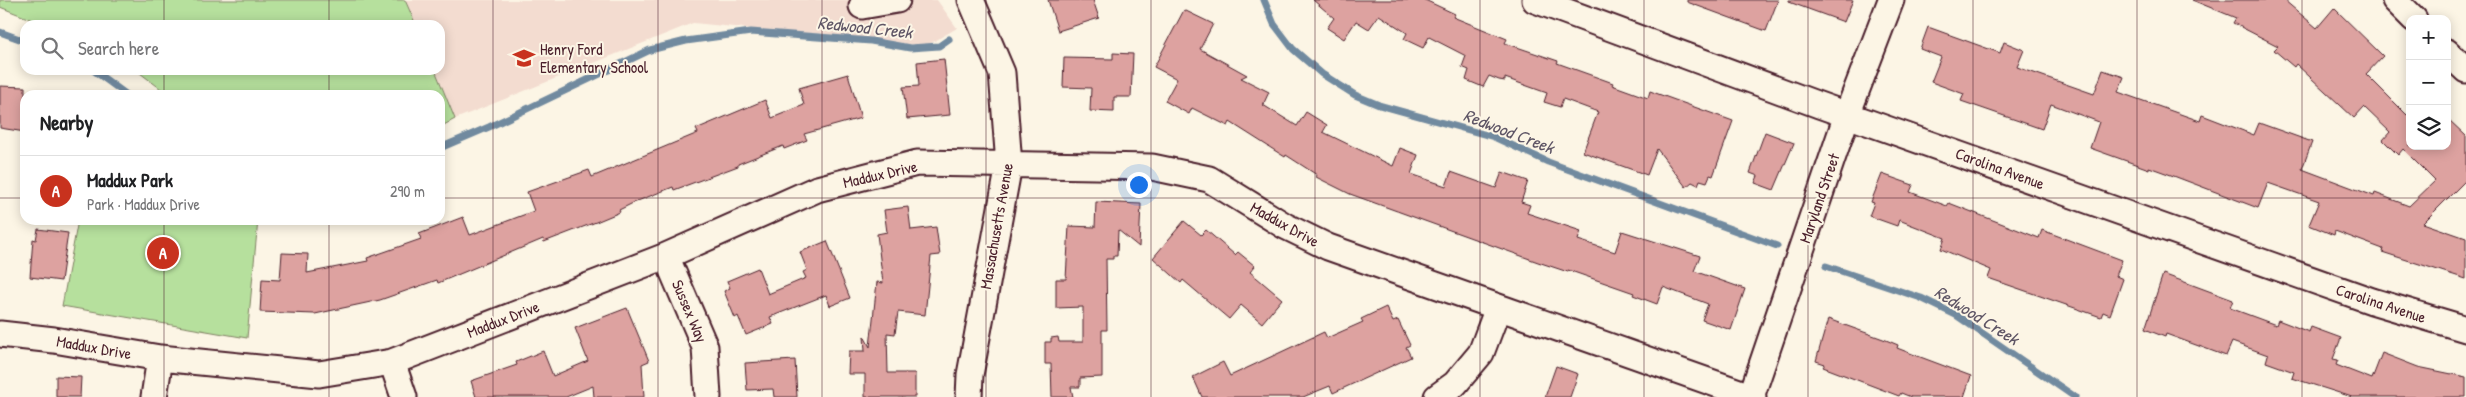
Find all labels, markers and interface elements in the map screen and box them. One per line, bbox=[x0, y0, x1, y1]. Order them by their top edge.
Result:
water label: Redwood Creek bbox=[816, 10, 915, 45]
map controls bbox=[2406, 15, 2451, 150]
button: + bbox=[2406, 15, 2451, 60]
search box bbox=[20, 20, 445, 75]
icon: search bbox=[38, 34, 66, 62]
text: Search here bbox=[78, 35, 159, 61]
place label: Henry Ford Elementary School bbox=[540, 38, 649, 78]
school or university icon: Henry Ford Elementary School bbox=[511, 45, 537, 71]
button: − bbox=[2406, 60, 2451, 105]
water label: Redwood Creek bbox=[1460, 102, 1559, 160]
button: layers bbox=[2406, 105, 2451, 150]
text: Nearby bbox=[40, 108, 93, 137]
street label: Carolina Avenue bbox=[1952, 142, 2048, 194]
street label: Maryland Street bbox=[1793, 150, 1845, 246]
street label: Maddux Drive bbox=[841, 155, 920, 193]
street label: Massachusetts Avenue bbox=[974, 161, 1018, 291]
text: Maddux Park bbox=[87, 167, 173, 193]
your location bbox=[1126, 172, 1152, 198]
text: A bbox=[52, 180, 60, 202]
text: 290 m bbox=[390, 180, 425, 202]
text: Park · Maddux Drive bbox=[87, 193, 200, 215]
street label: Maddux Drive bbox=[1247, 196, 1324, 252]
pin: A bbox=[147, 234, 179, 272]
street label: Sussex Way bbox=[667, 276, 713, 346]
street label: Carolina Avenue bbox=[2333, 278, 2429, 328]
water label: Redwood Creek bbox=[1930, 279, 2025, 352]
street label: Maddux Drive bbox=[464, 295, 543, 343]
street label: Maddux Drive bbox=[55, 330, 134, 365]

